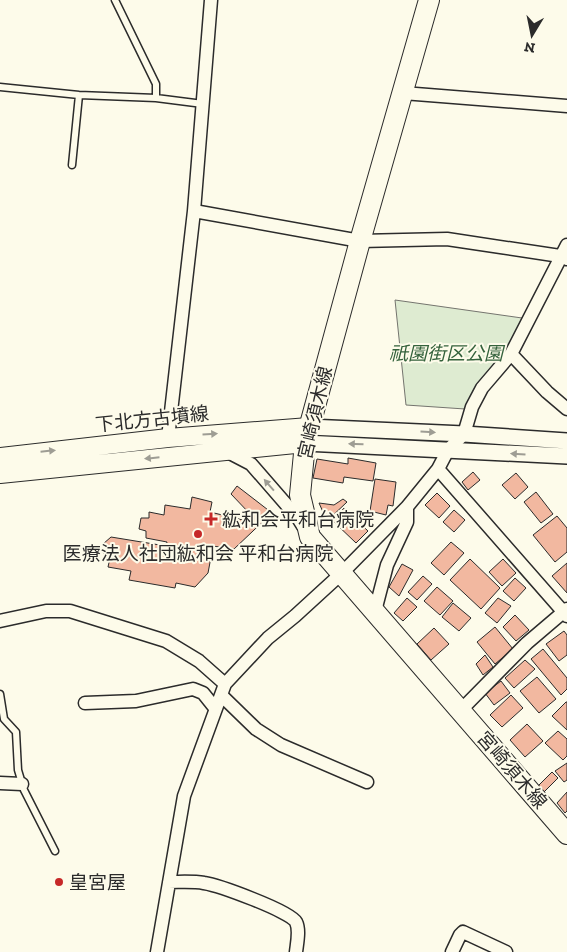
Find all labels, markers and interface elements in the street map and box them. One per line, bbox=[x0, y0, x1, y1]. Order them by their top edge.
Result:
north arrow bbox=[507, 10, 557, 60]
text: N bbox=[523, 38, 537, 57]
park label: 祇園街区公園 bbox=[389, 342, 506, 365]
street label: 宮崎須木線 bbox=[293, 364, 337, 462]
street label: 下北方古墳線 bbox=[94, 402, 210, 436]
one-way arrow bbox=[420, 429, 436, 437]
one-way arrow bbox=[202, 430, 218, 438]
one-way arrow bbox=[348, 440, 364, 448]
one-way arrow bbox=[41, 447, 57, 455]
one-way arrow bbox=[510, 449, 526, 457]
one-way arrow bbox=[144, 454, 160, 462]
one-way arrow bbox=[263, 479, 275, 491]
place label: 紘和会平和台病院 bbox=[222, 508, 374, 531]
marker: 紘和会平和台病院 bbox=[204, 512, 218, 526]
marker: 医療法人社団紘和会 平和台病院 bbox=[192, 528, 204, 540]
place label: 医療法人社団紘和会 平和台病院 bbox=[63, 542, 333, 565]
street label: 宮崎須木線 bbox=[472, 727, 552, 813]
place label: 皇宮屋 bbox=[69, 871, 126, 894]
marker: 皇宮屋 bbox=[53, 876, 65, 888]

